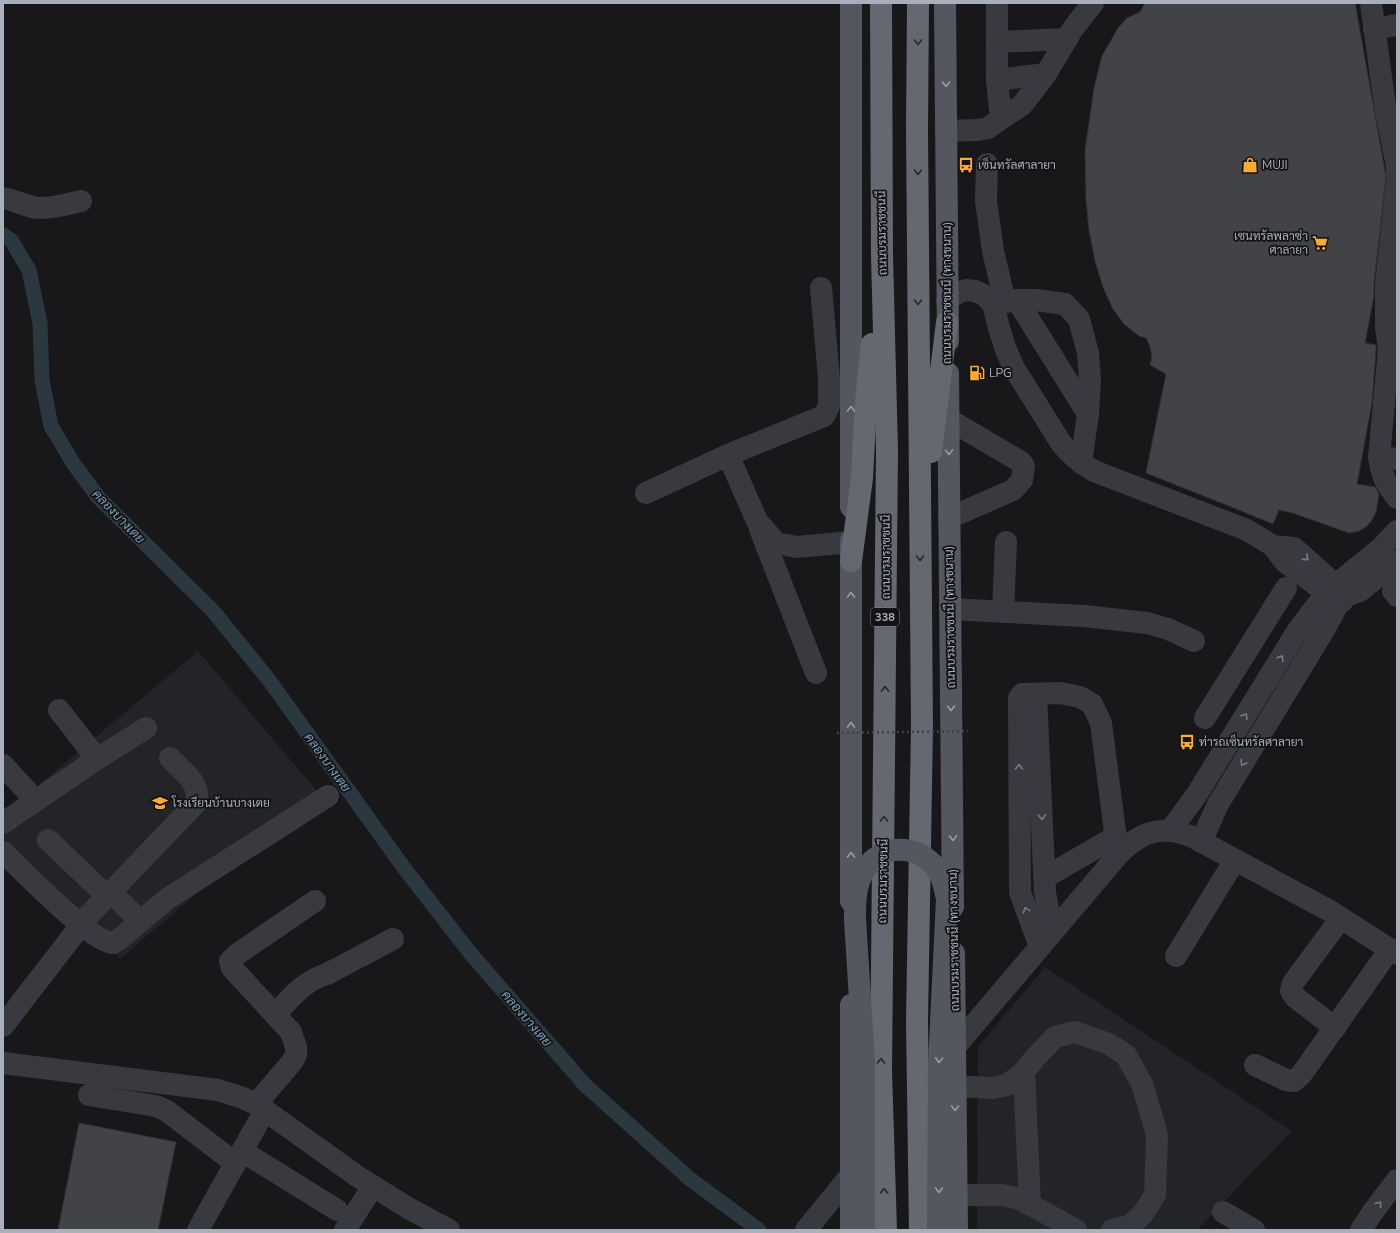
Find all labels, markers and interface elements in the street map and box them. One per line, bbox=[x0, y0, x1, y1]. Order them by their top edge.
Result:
one-way arrow bbox=[914, 39, 922, 45]
one-way arrow bbox=[942, 81, 950, 87]
bus stop icon: เซ็นทรัลศาลายา bbox=[957, 156, 975, 174]
place label: เซ็นทรัลศาลายา bbox=[978, 156, 1056, 173]
shop icon: MUJI bbox=[1241, 156, 1259, 174]
place label: MUJI bbox=[1262, 157, 1288, 173]
one-way arrow bbox=[914, 169, 922, 175]
street label: ถนนบรมราชชนนี bbox=[873, 190, 891, 275]
street label: ถนนบรมราชชนนี (ทางขนาน) bbox=[939, 222, 955, 364]
place label: เซนทรัลพลาซ่า ศาลายา bbox=[1234, 228, 1308, 258]
supermarket icon: เซนทรัลพลาซ่า ศาลายา bbox=[1311, 234, 1329, 252]
one-way arrow bbox=[914, 299, 922, 305]
fuel station icon: LPG bbox=[968, 364, 986, 382]
place label: LPG bbox=[989, 365, 1012, 381]
one-way arrow bbox=[847, 406, 855, 412]
one-way arrow bbox=[945, 449, 953, 455]
water label: คลองบางเตย bbox=[88, 486, 149, 548]
street label: ถนนบรมราชชนนี bbox=[878, 514, 894, 599]
street label: ถนนบรมราชชนนี (ทางขนาน) bbox=[941, 546, 959, 688]
one-way arrow bbox=[1301, 553, 1308, 560]
one-way arrow bbox=[916, 555, 924, 561]
one-way arrow bbox=[847, 592, 855, 598]
road number: 338 bbox=[871, 608, 899, 626]
one-way arrow bbox=[1276, 655, 1284, 662]
one-way arrow bbox=[881, 686, 889, 692]
one-way arrow bbox=[947, 705, 955, 711]
one-way arrow bbox=[1240, 713, 1248, 720]
one-way arrow bbox=[847, 722, 855, 728]
water label: คลองบางเตย bbox=[300, 729, 355, 796]
bus stop icon: ท่ารถเซ็นทรัลศาลายา bbox=[1178, 733, 1196, 751]
place label: ท่ารถเซ็นทรัลศาลายา bbox=[1199, 733, 1303, 750]
one-way arrow bbox=[1240, 759, 1248, 766]
one-way arrow bbox=[1015, 764, 1023, 770]
school or university icon: โรงเรียนบ้านบางเตย bbox=[151, 794, 169, 812]
place label: โรงเรียนบ้านบางเตย bbox=[171, 795, 270, 811]
one-way arrow bbox=[1037, 814, 1046, 820]
one-way arrow bbox=[880, 816, 888, 822]
one-way arrow bbox=[948, 835, 957, 841]
street label: ถนนบรมราชชนนี bbox=[874, 838, 892, 923]
one-way arrow bbox=[847, 852, 855, 858]
street label: ถนนบรมราชชนนี (ทางขนาน) bbox=[945, 869, 963, 1011]
one-way arrow bbox=[1022, 907, 1031, 914]
water label: คลองบางเตย bbox=[497, 987, 556, 1051]
one-way arrow bbox=[935, 1057, 944, 1063]
one-way arrow bbox=[877, 1058, 885, 1064]
one-way arrow bbox=[951, 1105, 959, 1111]
one-way arrow bbox=[935, 1187, 943, 1193]
one-way arrow bbox=[880, 1188, 889, 1194]
one-way arrow bbox=[1374, 1202, 1381, 1209]

